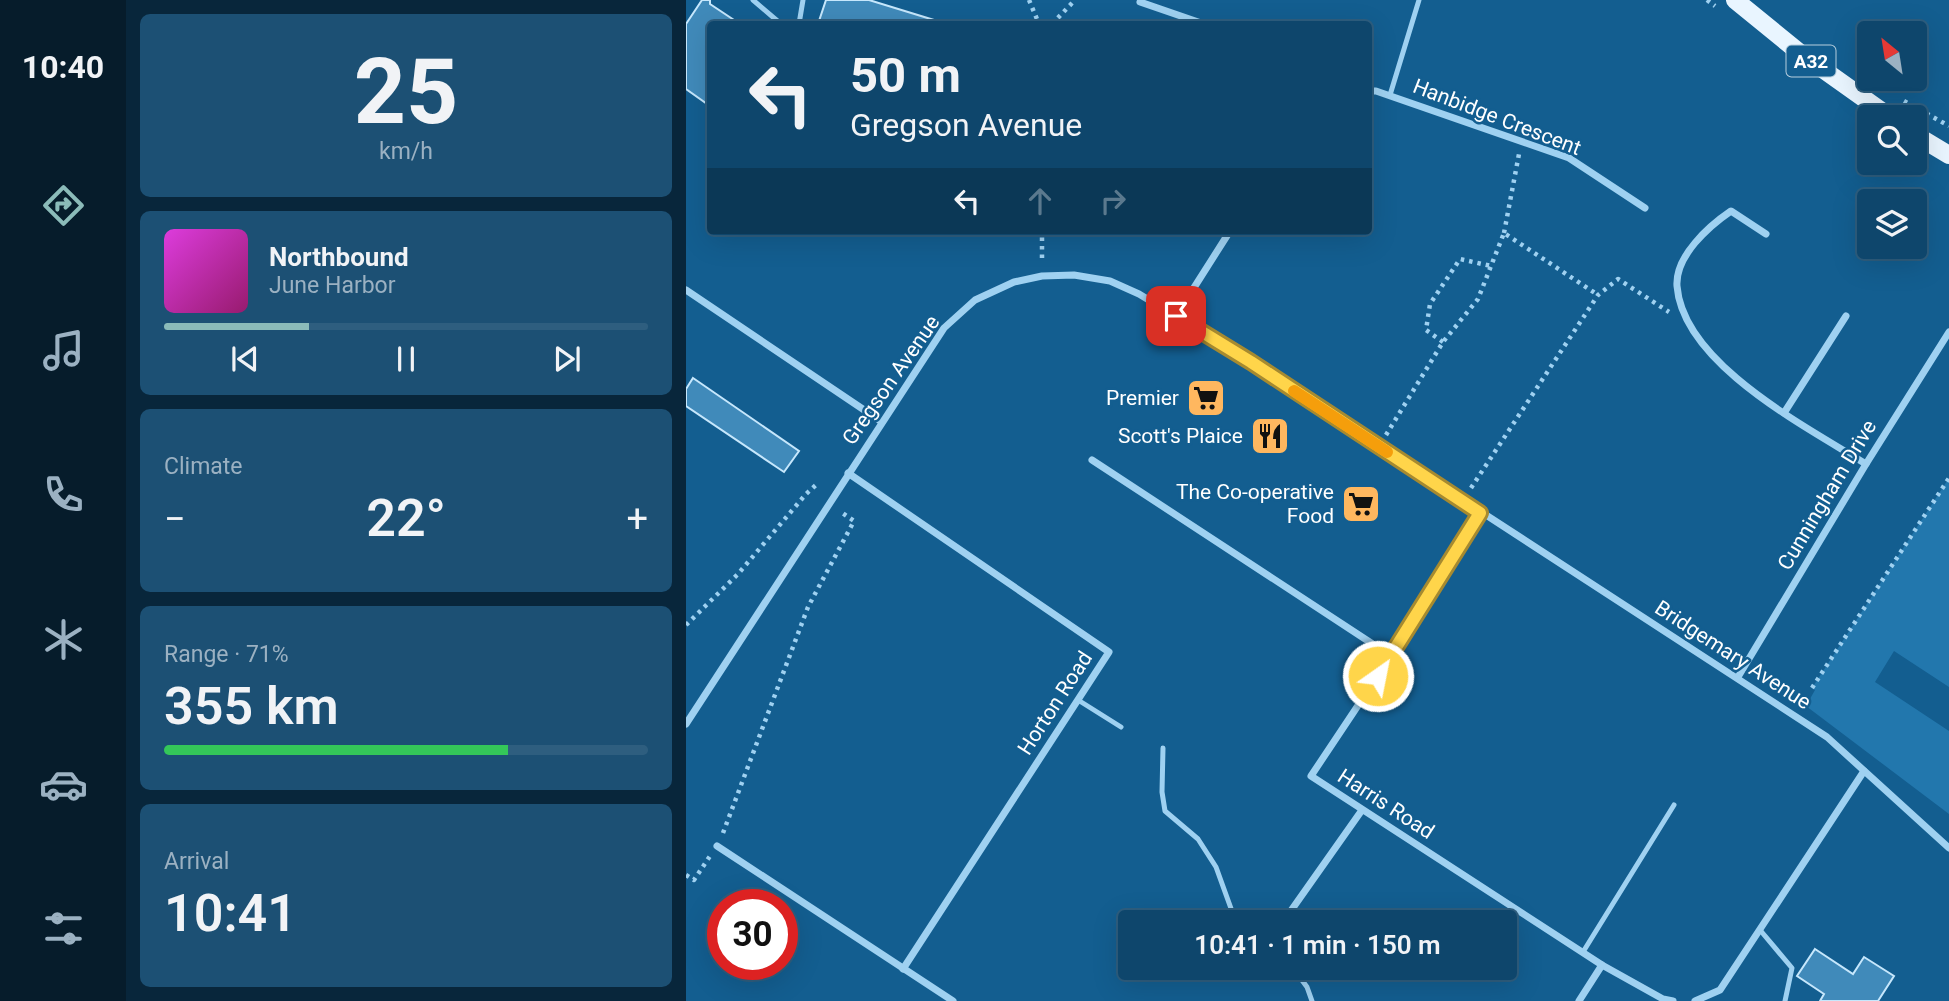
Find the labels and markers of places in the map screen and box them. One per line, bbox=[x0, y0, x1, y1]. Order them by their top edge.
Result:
pin bbox=[1146, 286, 1206, 346]
supermarket icon: Premier bbox=[1185, 377, 1227, 419]
place label: Premier bbox=[1106, 386, 1179, 410]
restaurant icon: Scott's Plaice bbox=[1249, 415, 1291, 457]
place label: Scott's Plaice bbox=[1118, 424, 1243, 448]
place label: The Co-operative Food bbox=[1176, 480, 1334, 528]
supermarket icon: The Co-operative Food bbox=[1340, 483, 1382, 525]

